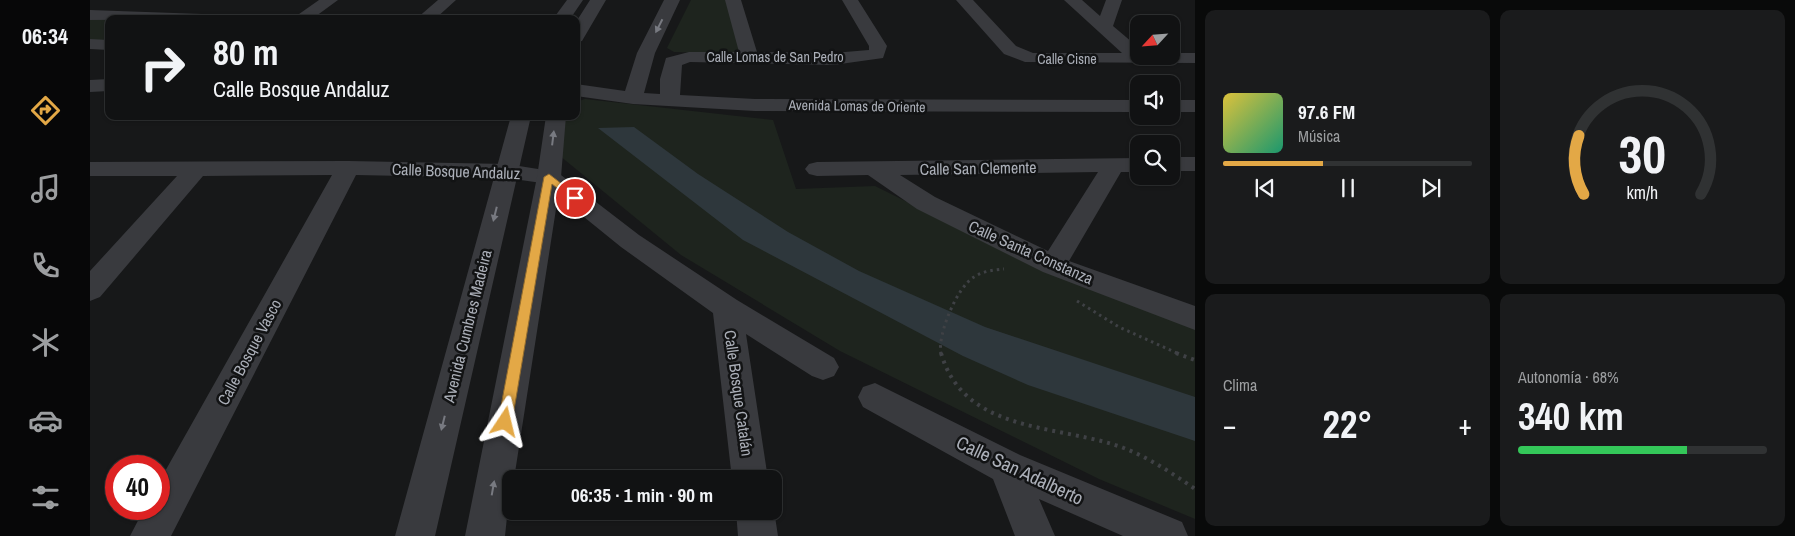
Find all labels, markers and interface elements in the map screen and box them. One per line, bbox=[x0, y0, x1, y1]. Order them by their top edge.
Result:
north arrow bbox=[1130, 15, 1180, 65]
map controls bbox=[1130, 15, 1180, 185]
one-way arrow bbox=[655, 19, 663, 34]
text: 06:34 bbox=[22, 21, 68, 51]
text: 80 m bbox=[213, 29, 278, 76]
icon: right bbox=[130, 35, 195, 100]
street label: Calle Lomas de San Pedro bbox=[706, 48, 844, 66]
street label: Calle Cisne bbox=[1037, 50, 1097, 68]
text: Calle Bosque Andaluz bbox=[213, 74, 390, 104]
button: sound bbox=[1130, 75, 1180, 125]
icon: directions bbox=[28, 93, 63, 128]
street label: Avenida Lomas de Oriente bbox=[787, 96, 926, 116]
text: 97.6 FM bbox=[1298, 99, 1355, 125]
text: 30 bbox=[1619, 119, 1666, 189]
text: Música bbox=[1298, 125, 1340, 147]
one-way arrow bbox=[549, 130, 557, 146]
button: search bbox=[1130, 135, 1180, 185]
street label: Calle San Clemente bbox=[919, 156, 1037, 180]
street label: Calle Bosque Andaluz bbox=[391, 158, 521, 184]
icon: music bbox=[28, 171, 63, 206]
icon: previous bbox=[1251, 174, 1279, 202]
icon: pause bbox=[1334, 174, 1362, 202]
icon: next bbox=[1417, 174, 1445, 202]
pin bbox=[554, 177, 596, 219]
text: km/h bbox=[1627, 181, 1658, 205]
icon: arrive bbox=[561, 184, 589, 212]
one-way arrow bbox=[491, 207, 499, 222]
street label: Calle Santa Constanza bbox=[965, 215, 1097, 290]
street label: Avenida Cumbres Madeira bbox=[437, 247, 497, 406]
icon: phone bbox=[28, 248, 63, 283]
street label: Calle Bosque Vasco bbox=[212, 295, 286, 409]
icon: climate bbox=[28, 325, 63, 360]
street label: Calle Bosque Catalán bbox=[719, 329, 759, 457]
text: Autonomía · 68% bbox=[1518, 366, 1619, 388]
text: Clima bbox=[1223, 374, 1257, 396]
text: 340 km bbox=[1518, 391, 1624, 442]
position arrow bbox=[478, 395, 530, 447]
text: 22° bbox=[1323, 399, 1372, 450]
icon: car bbox=[28, 403, 63, 438]
text: − bbox=[1223, 406, 1236, 444]
text: + bbox=[1459, 406, 1472, 444]
one-way arrow bbox=[439, 415, 447, 430]
street label: Calle San Adalberto bbox=[952, 429, 1088, 511]
speed limit sign: 40 bbox=[105, 455, 170, 520]
icon: filters bbox=[28, 480, 63, 515]
one-way arrow bbox=[490, 480, 498, 496]
text: 06:35 · 1 min · 90 m bbox=[571, 482, 713, 508]

